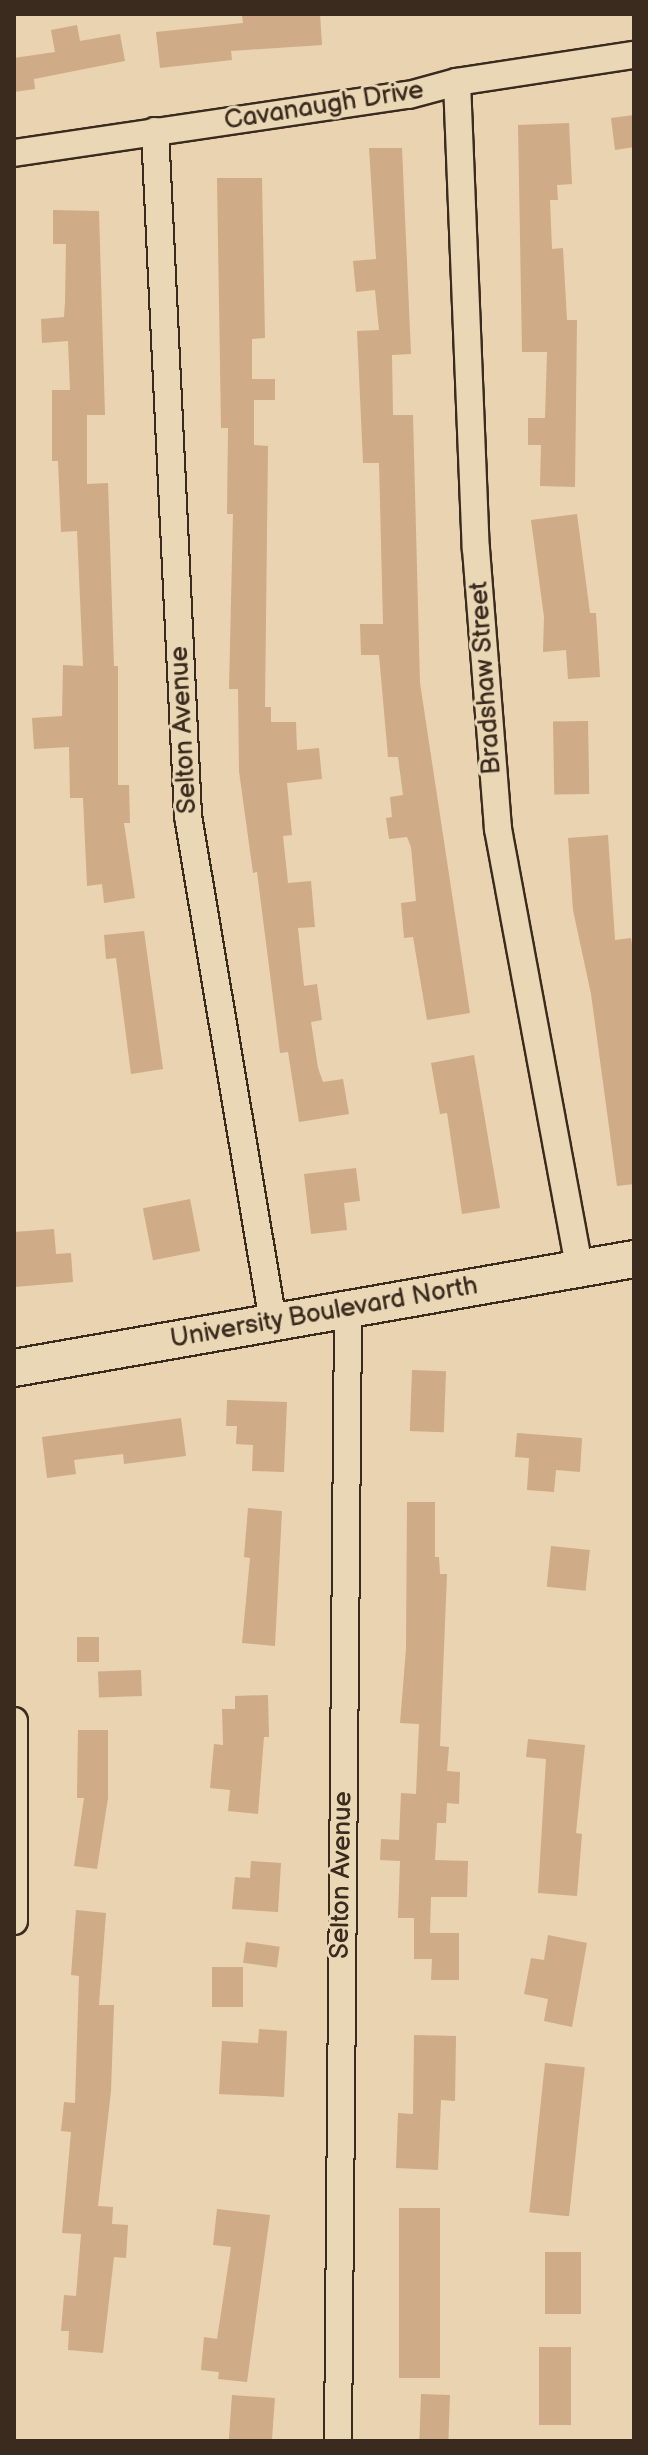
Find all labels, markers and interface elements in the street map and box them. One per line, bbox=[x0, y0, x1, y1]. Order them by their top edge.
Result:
street label: Cavanaugh Drive bbox=[222, 75, 426, 137]
street label: Bradshaw Street bbox=[464, 580, 508, 776]
street label: Selton Avenue bbox=[164, 645, 204, 815]
street label: University Boulevard North bbox=[167, 1270, 481, 1356]
street label: Selton Avenue bbox=[325, 1791, 359, 1959]

